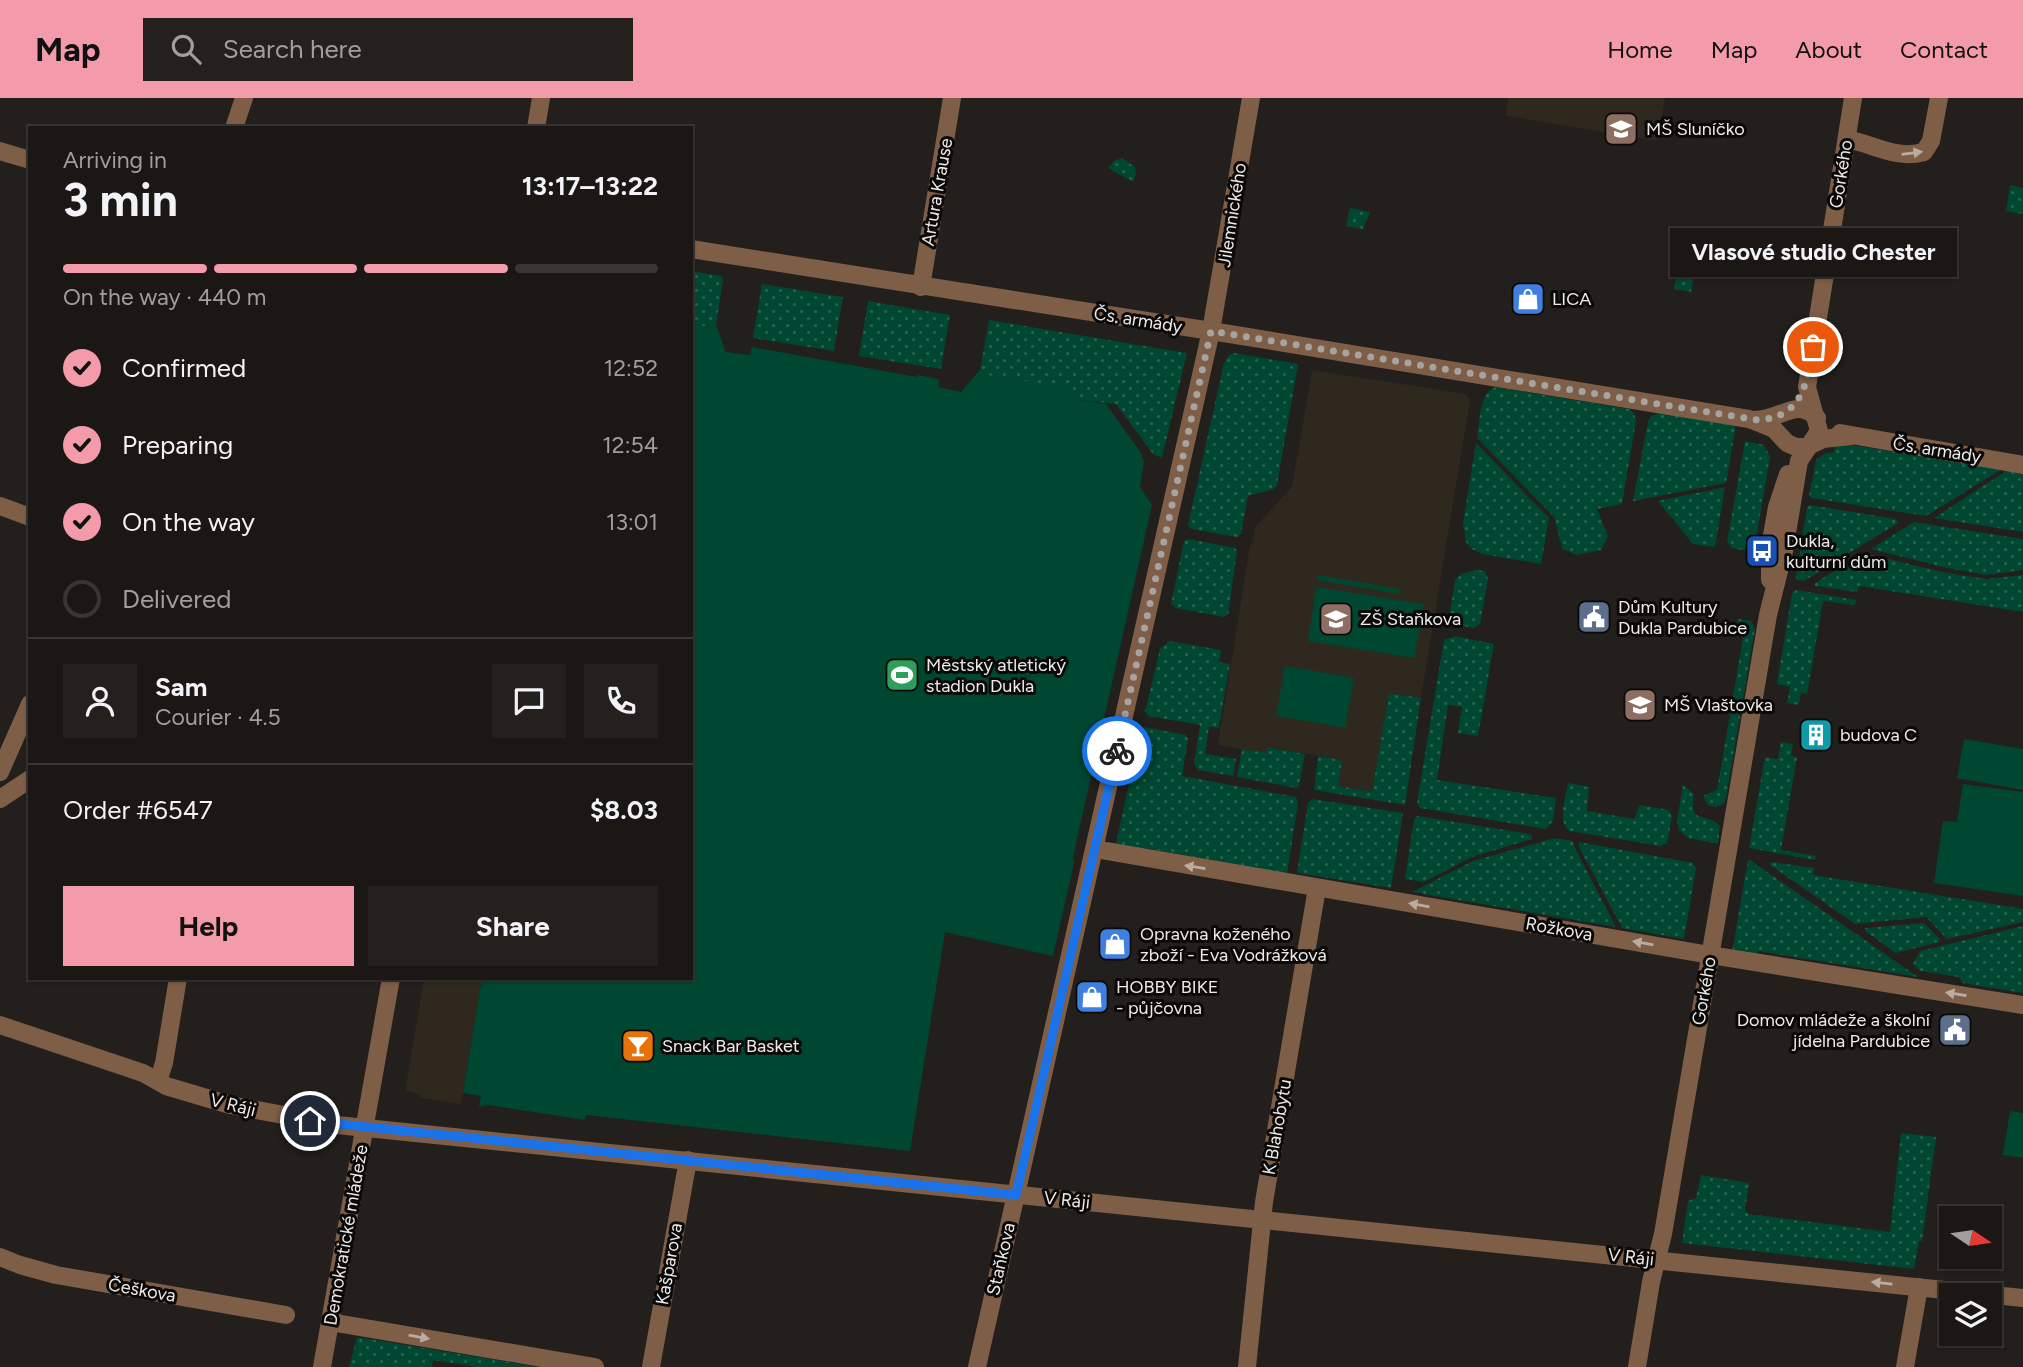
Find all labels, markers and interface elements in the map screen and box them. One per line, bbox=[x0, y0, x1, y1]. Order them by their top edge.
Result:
search box bbox=[143, 18, 633, 81]
text: Map bbox=[35, 30, 101, 69]
icon: search bbox=[167, 30, 205, 68]
text: Search here bbox=[223, 33, 362, 65]
text: Home bbox=[1607, 35, 1673, 64]
text: Map bbox=[1711, 35, 1757, 64]
text: About bbox=[1795, 35, 1862, 64]
text: Contact bbox=[1900, 35, 1988, 64]
school or university icon: MŠ Sluníčko bbox=[1602, 110, 1640, 148]
place label: MŠ Sluníčko bbox=[1646, 118, 1745, 140]
street label: Artura Krause bbox=[917, 136, 957, 248]
street label: Gorkého bbox=[1825, 138, 1857, 210]
text: Arriving in bbox=[63, 146, 167, 174]
one-way arrow bbox=[1901, 148, 1923, 159]
street label: Jilemnického bbox=[1213, 161, 1251, 269]
text: 13:17–13:22 bbox=[522, 170, 658, 202]
text: 3 min bbox=[63, 172, 178, 228]
callout: Vlasové studio Chester bbox=[1670, 228, 1956, 277]
text: Vlasové studio Chester bbox=[1691, 238, 1936, 266]
shop icon: LICA bbox=[1509, 280, 1547, 318]
text: On the way · 440 m bbox=[63, 283, 266, 311]
place label: LICA bbox=[1552, 288, 1591, 310]
street label: Čs. armády bbox=[1092, 302, 1184, 338]
pin bbox=[1783, 317, 1843, 377]
icon: bag bbox=[1794, 328, 1832, 366]
icon: check bbox=[63, 349, 101, 387]
text: Confirmed bbox=[122, 352, 246, 384]
text: 12:52 bbox=[604, 354, 658, 382]
icon: check bbox=[63, 426, 101, 464]
text: Preparing bbox=[122, 429, 233, 461]
text: 12:54 bbox=[602, 431, 658, 459]
street label: Čs. armády bbox=[1891, 432, 1983, 468]
icon: check bbox=[63, 503, 101, 541]
text: On the way bbox=[122, 506, 255, 538]
text: 13:01 bbox=[606, 508, 658, 536]
place label: Dukla, kulturní dům bbox=[1786, 530, 1886, 573]
bus stop icon: Dukla, kulturní dům bbox=[1743, 532, 1781, 570]
text: Delivered bbox=[122, 583, 231, 615]
place label: Dům Kultury Dukla Pardubice bbox=[1618, 596, 1747, 639]
public building icon: Dům Kultury Dukla Pardubice bbox=[1575, 598, 1613, 636]
school or university icon: ZŠ Staňkova bbox=[1317, 600, 1355, 638]
place label: ZŠ Staňkova bbox=[1360, 608, 1461, 630]
place label: Městský atletický stadion Dukla bbox=[926, 654, 1067, 697]
sports icon: Městský atletický stadion Dukla bbox=[883, 656, 921, 694]
button: person bbox=[63, 664, 137, 738]
button: chat bbox=[492, 664, 566, 738]
button: phone bbox=[584, 664, 658, 738]
text: Sam bbox=[155, 671, 207, 703]
school or university icon: MŠ Vlaštovka bbox=[1621, 686, 1659, 724]
place label: MŠ Vlaštovka bbox=[1664, 694, 1773, 716]
text: Courier · 4.5 bbox=[155, 703, 281, 731]
courier bbox=[1082, 716, 1152, 786]
building icon: budova C bbox=[1797, 716, 1835, 754]
place label: budova C bbox=[1840, 724, 1917, 746]
icon: bike bbox=[1098, 732, 1136, 770]
text: Order #6547 bbox=[63, 794, 213, 826]
text: $8.03 bbox=[590, 794, 658, 826]
one-way arrow bbox=[1183, 862, 1205, 873]
button: Help bbox=[63, 886, 354, 966]
button: Share bbox=[368, 886, 658, 966]
one-way arrow bbox=[1408, 899, 1430, 910]
street label: Rožkova bbox=[1524, 912, 1594, 946]
place label: Opravna koženého zboží - Eva Vodrážková bbox=[1140, 923, 1327, 966]
shop icon: Opravna koženého zboží - Eva Vodrážková bbox=[1096, 925, 1134, 963]
one-way arrow bbox=[1632, 937, 1654, 948]
street label: Gorkého bbox=[1687, 955, 1721, 1027]
place label: HOBBY BIKE - půjčovna bbox=[1116, 976, 1218, 1019]
shop icon: HOBBY BIKE - půjčovna bbox=[1073, 978, 1111, 1016]
one-way arrow bbox=[1945, 988, 1967, 999]
place label: Domov mládeže a školní jídelna Pardubice bbox=[1737, 1009, 1931, 1052]
public building icon: Domov mládeže a školní jídelna Pardubice bbox=[1936, 1011, 1974, 1049]
bar icon: Snack Bar Basket bbox=[619, 1027, 657, 1065]
place label: Snack Bar Basket bbox=[662, 1035, 800, 1057]
street label: K Blahobytu bbox=[1258, 1077, 1296, 1177]
street label: V Ráji bbox=[208, 1089, 258, 1121]
pin bbox=[280, 1091, 340, 1151]
icon: home bbox=[291, 1102, 329, 1140]
street label: Demokratické mládeže bbox=[319, 1143, 373, 1327]
street label: V Ráji bbox=[1043, 1187, 1091, 1213]
north arrow bbox=[1939, 1206, 2002, 1269]
map controls bbox=[1939, 1206, 2002, 1346]
street label: Staňkova bbox=[982, 1220, 1020, 1298]
street label: Kašparova bbox=[651, 1221, 687, 1307]
street label: V Ráji bbox=[1607, 1244, 1655, 1270]
street label: Češkova bbox=[106, 1273, 178, 1307]
one-way arrow bbox=[1871, 1277, 1893, 1288]
button: layers bbox=[1939, 1283, 2002, 1346]
one-way arrow bbox=[409, 1332, 431, 1343]

